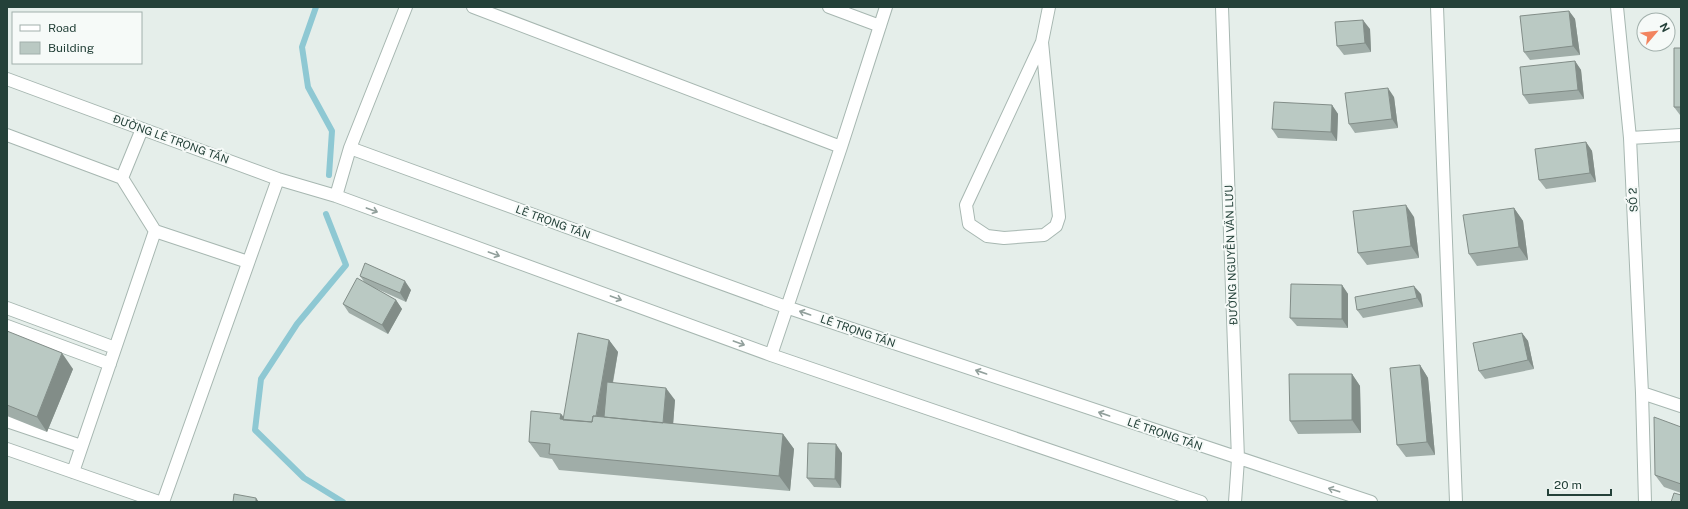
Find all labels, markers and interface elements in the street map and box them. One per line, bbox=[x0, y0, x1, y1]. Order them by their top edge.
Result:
legend bbox=[12, 12, 142, 64]
north arrow bbox=[1636, 12, 1676, 52]
text: Road bbox=[48, 21, 76, 35]
text: N bbox=[1658, 21, 1672, 34]
text: Building bbox=[48, 41, 94, 55]
street label: ĐƯỜNG LÊ TRỌNG TẤN bbox=[111, 110, 231, 166]
street label: ĐƯỜNG NGUYỄN VĂN LƯU bbox=[1221, 185, 1239, 325]
street label: SỐ 2 bbox=[1624, 187, 1640, 213]
street label: LÊ TRỌNG TẤN bbox=[514, 201, 593, 241]
one-way arrow bbox=[366, 206, 378, 214]
one-way arrow bbox=[488, 251, 501, 258]
one-way arrow bbox=[610, 295, 622, 303]
one-way arrow bbox=[799, 309, 811, 317]
street label: LÊ TRỌNG TẤN bbox=[819, 311, 898, 349]
one-way arrow bbox=[732, 340, 745, 347]
one-way arrow bbox=[975, 368, 987, 376]
one-way arrow bbox=[1098, 410, 1111, 417]
street label: LÊ TRỌNG TẤN bbox=[1126, 414, 1205, 452]
scale bar bbox=[1548, 471, 1611, 497]
text: 20 m bbox=[1554, 478, 1582, 492]
one-way arrow bbox=[1328, 486, 1341, 493]

